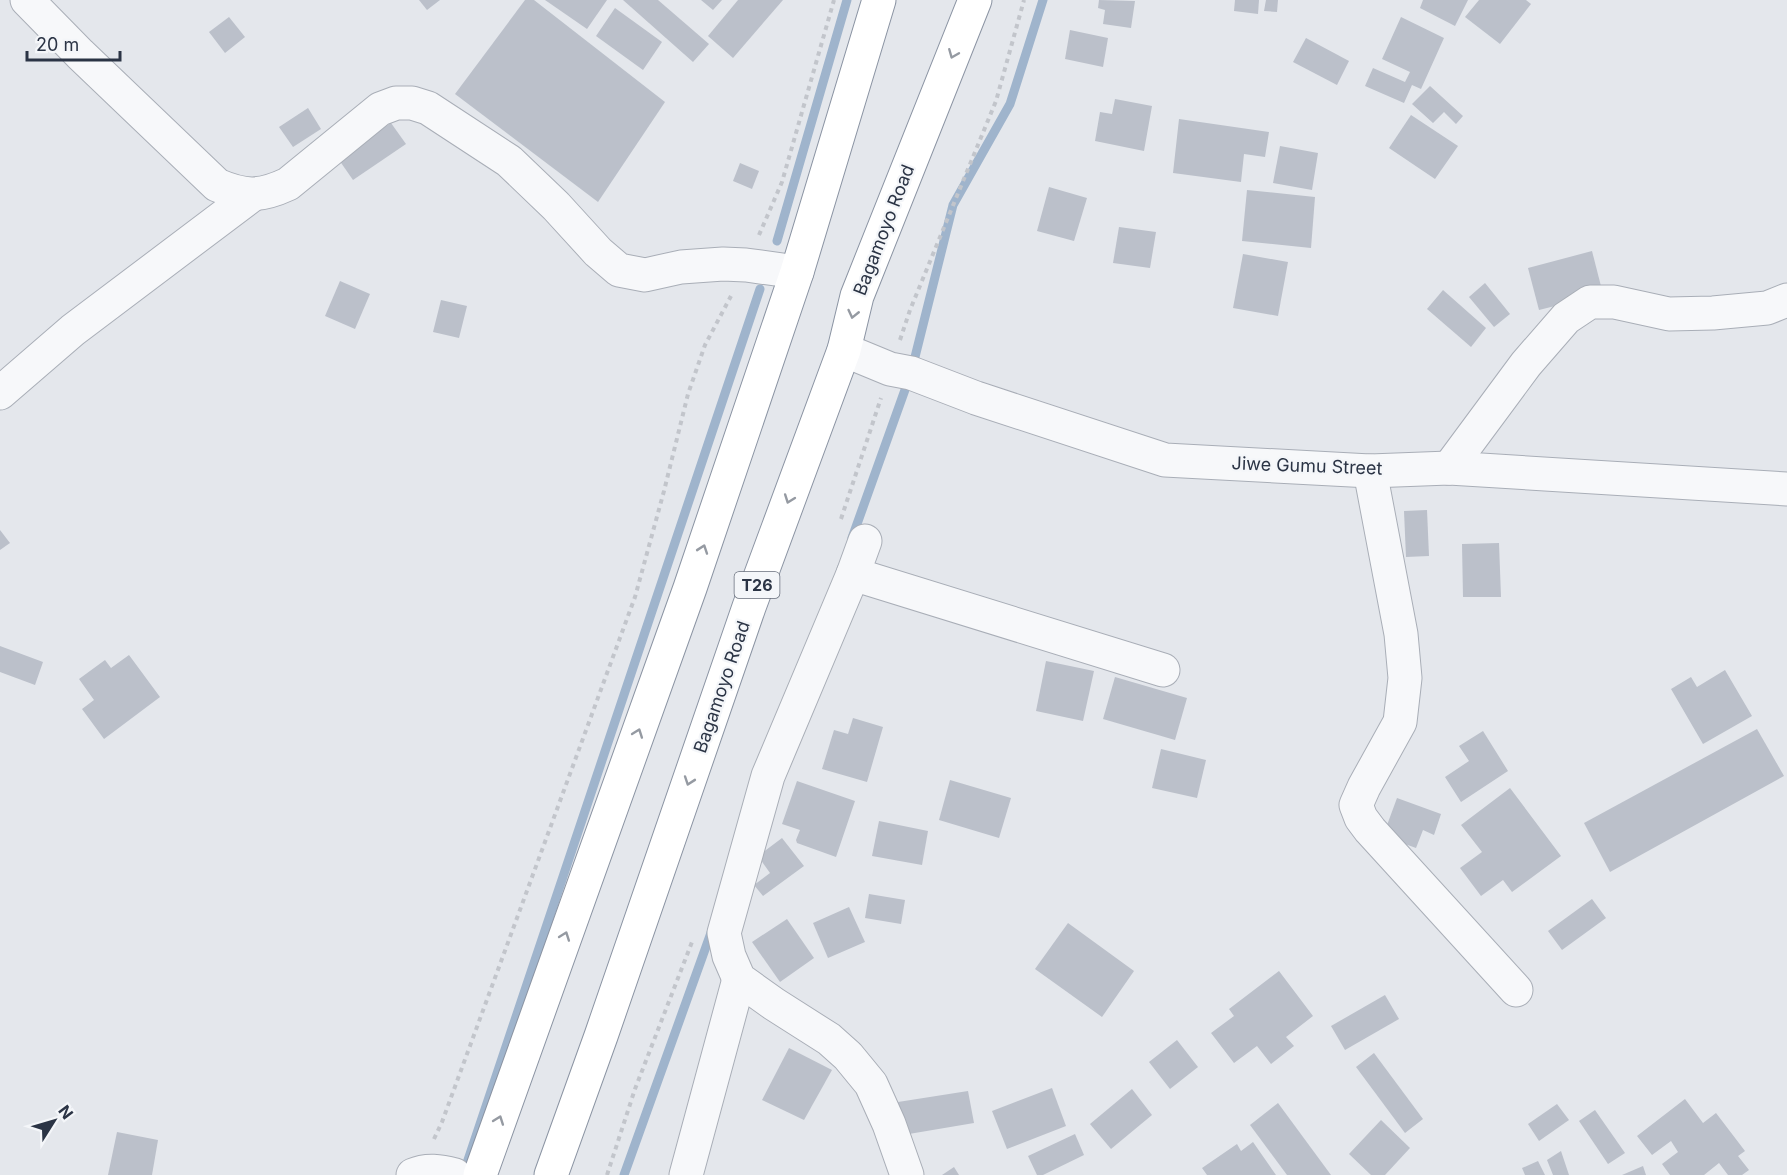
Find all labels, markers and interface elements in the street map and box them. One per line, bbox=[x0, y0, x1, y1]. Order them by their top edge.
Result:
scale bar bbox=[27, 24, 120, 62]
text: 20 m bbox=[36, 34, 79, 55]
one-way arrow bbox=[948, 48, 960, 59]
street label: Bagamoyo Road bbox=[849, 162, 918, 298]
one-way arrow bbox=[847, 309, 860, 319]
street label: Jiwe Gumu Street bbox=[1231, 452, 1383, 479]
one-way arrow bbox=[784, 493, 797, 503]
one-way arrow bbox=[695, 544, 708, 555]
road number: T26 bbox=[734, 572, 780, 598]
street label: Bagamoyo Road bbox=[689, 618, 754, 756]
one-way arrow bbox=[630, 728, 643, 739]
one-way arrow bbox=[684, 775, 697, 786]
one-way arrow bbox=[557, 931, 570, 942]
north arrow bbox=[24, 1091, 84, 1151]
text: N bbox=[54, 1101, 78, 1123]
one-way arrow bbox=[492, 1115, 505, 1126]

